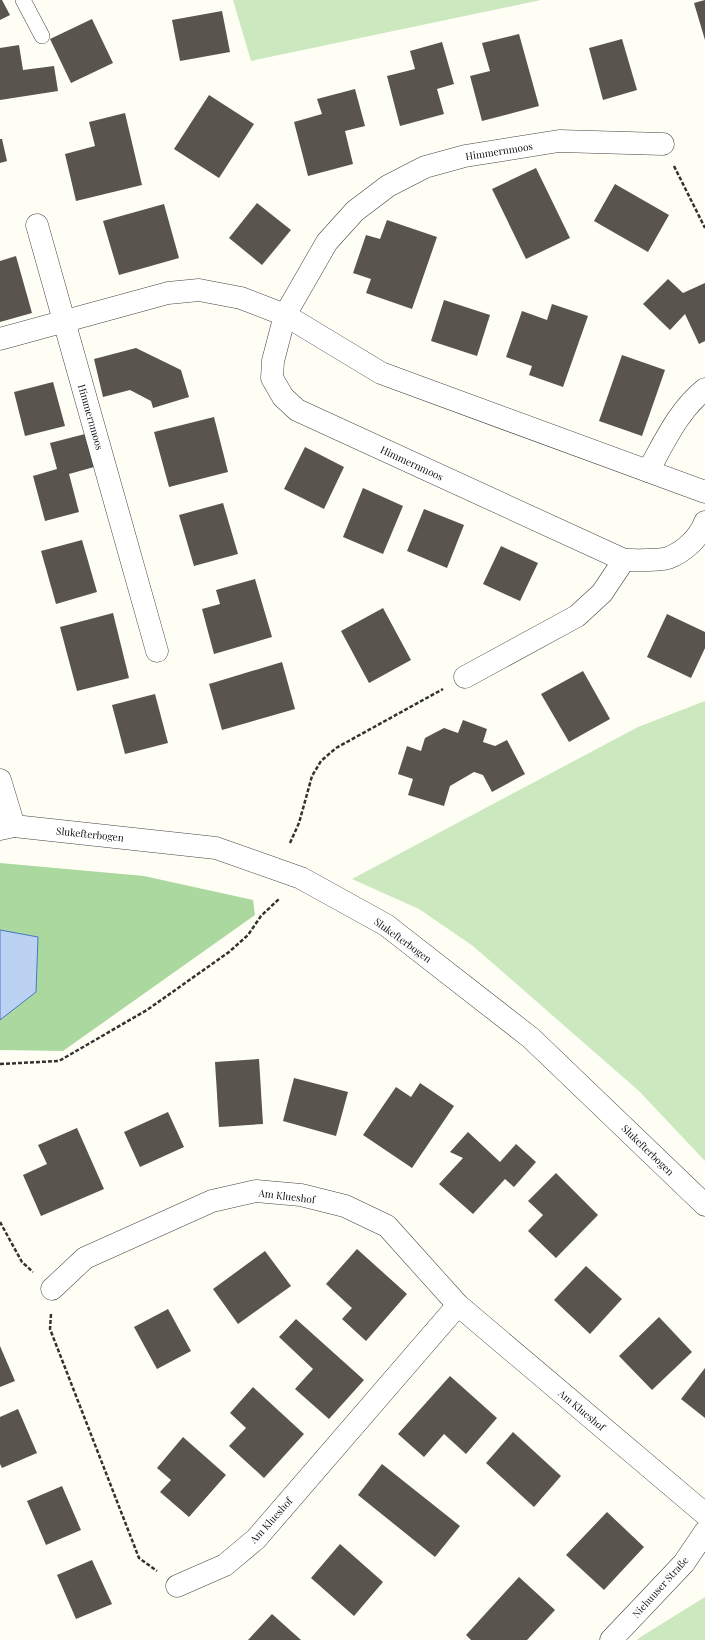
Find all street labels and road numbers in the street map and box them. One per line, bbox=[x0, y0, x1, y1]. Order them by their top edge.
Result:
street label: Himmernmoos bbox=[464, 139, 534, 163]
street label: Himmernmoos bbox=[75, 382, 107, 452]
street label: Himmernmoos bbox=[378, 442, 446, 484]
street label: Slukefterbogen bbox=[56, 823, 124, 845]
street label: Slukefterbogen bbox=[371, 914, 435, 966]
street label: Slukefterbogen bbox=[619, 1121, 677, 1179]
street label: Am Klueshof bbox=[257, 1185, 317, 1207]
street label: Am Klueshof bbox=[555, 1386, 609, 1434]
street label: Am Klueshof bbox=[246, 1494, 296, 1547]
street label: Niehuuser Straße bbox=[629, 1553, 691, 1621]

